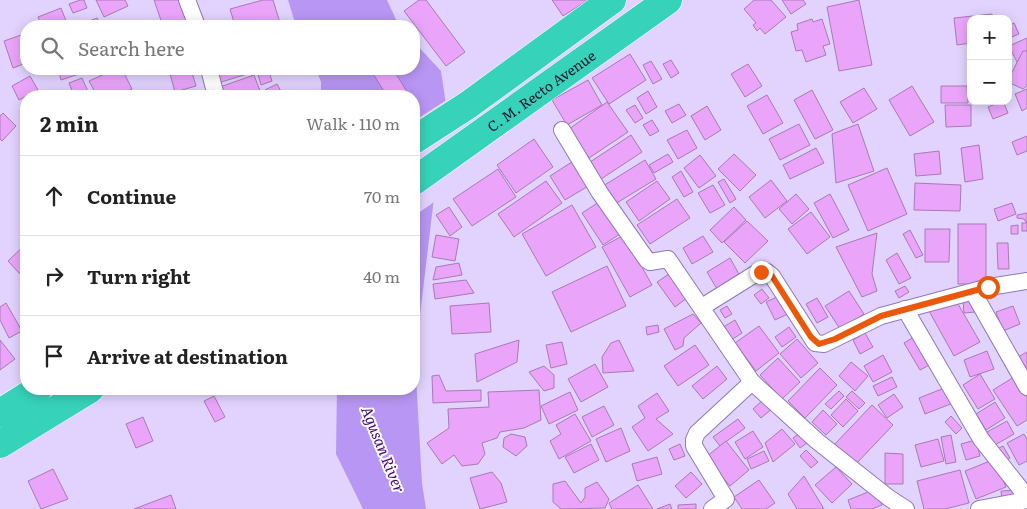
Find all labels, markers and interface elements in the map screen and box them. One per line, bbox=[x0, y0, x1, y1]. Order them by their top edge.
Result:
map controls bbox=[967, 15, 1012, 105]
button: + bbox=[967, 15, 1012, 60]
search box bbox=[20, 20, 420, 75]
icon: search bbox=[38, 34, 66, 62]
text: Search here bbox=[78, 34, 185, 62]
street label: C. M. Recto Avenue bbox=[483, 45, 599, 136]
button: − bbox=[967, 60, 1012, 105]
text: 2 min bbox=[40, 107, 99, 138]
text: Walk · 110 m bbox=[306, 111, 400, 135]
icon: ahead bbox=[40, 182, 68, 210]
text: Continue bbox=[87, 182, 176, 210]
text: 70 m bbox=[364, 184, 400, 208]
route end bbox=[750, 261, 773, 284]
icon: right bbox=[40, 262, 68, 290]
text: Turn right bbox=[87, 262, 191, 290]
text: 40 m bbox=[363, 264, 400, 288]
route start bbox=[977, 276, 1000, 299]
icon: arrive bbox=[40, 342, 68, 370]
text: Arrive at destination bbox=[87, 342, 288, 370]
water label: Agusan River bbox=[356, 402, 412, 496]

